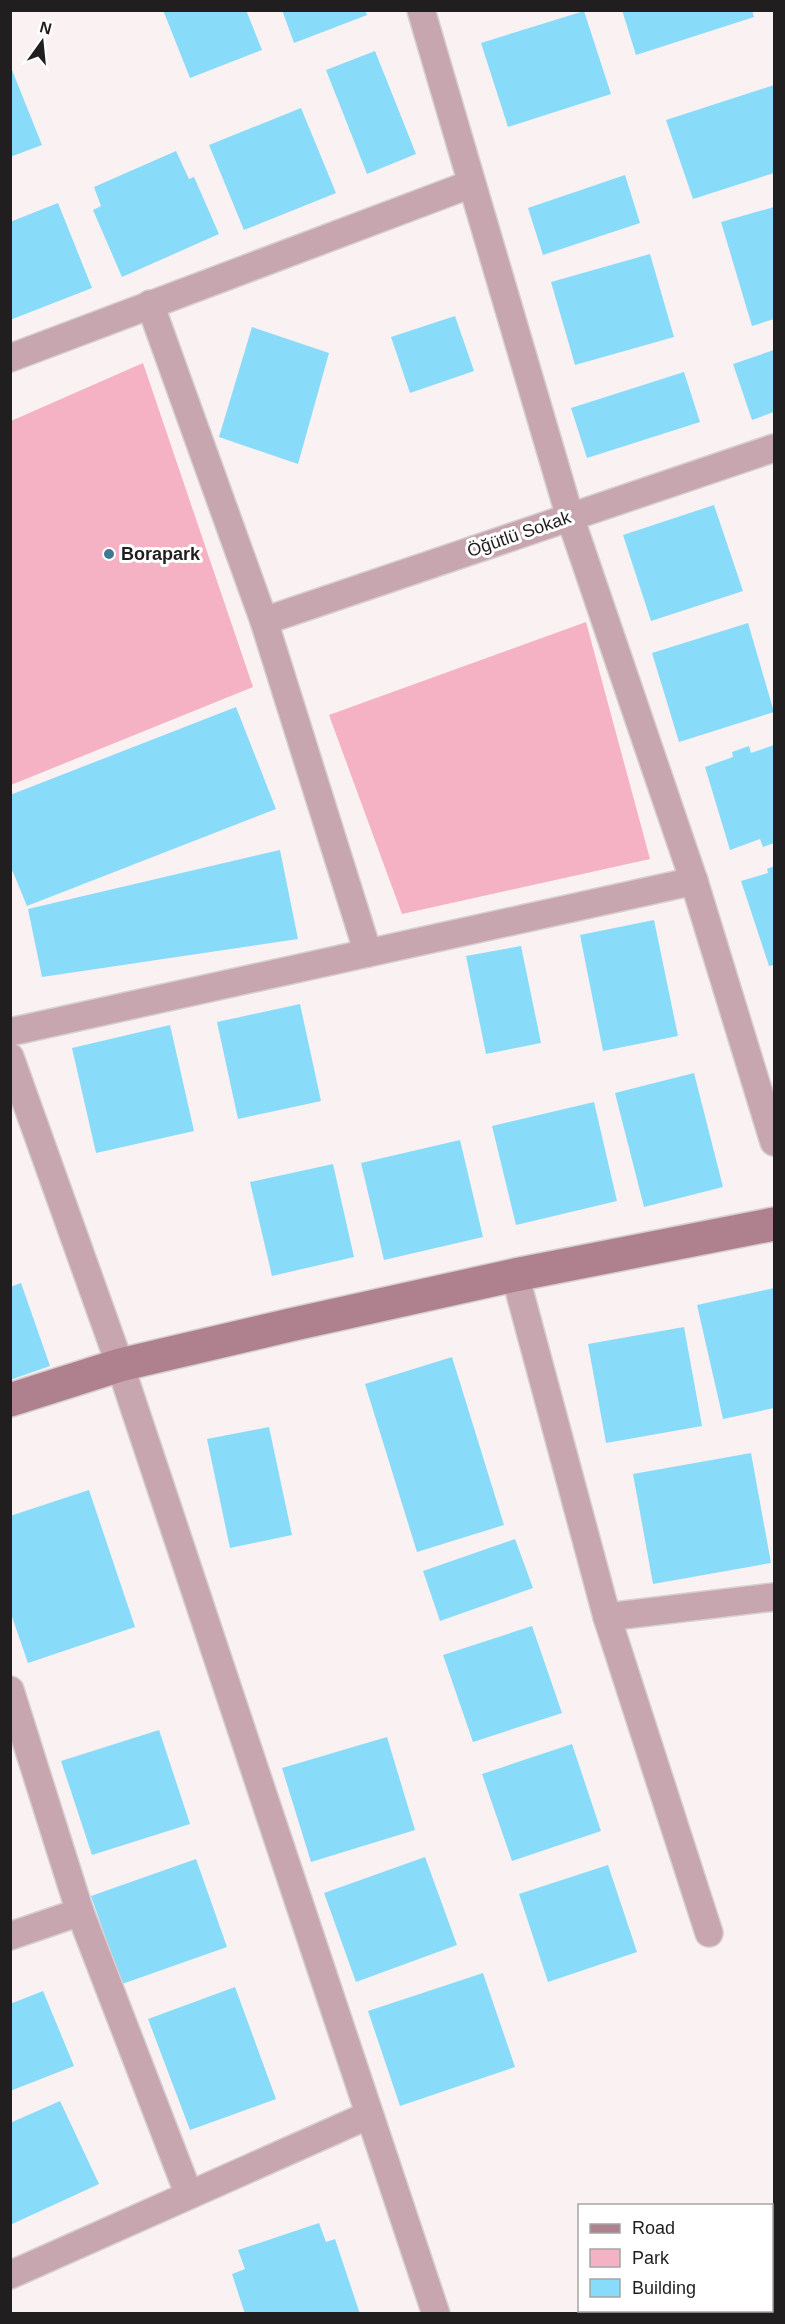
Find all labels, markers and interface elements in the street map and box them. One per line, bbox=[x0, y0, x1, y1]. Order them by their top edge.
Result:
north arrow bbox=[12, 12, 72, 72]
text: N bbox=[38, 18, 54, 38]
street label: Öğütlü Sokak bbox=[465, 507, 574, 561]
place label: Borapark bbox=[121, 544, 201, 564]
marker: Borapark bbox=[102, 547, 116, 561]
legend bbox=[578, 2204, 773, 2312]
text: Road bbox=[632, 2218, 675, 2238]
text: Park bbox=[632, 2248, 670, 2268]
text: Building bbox=[632, 2278, 696, 2298]

